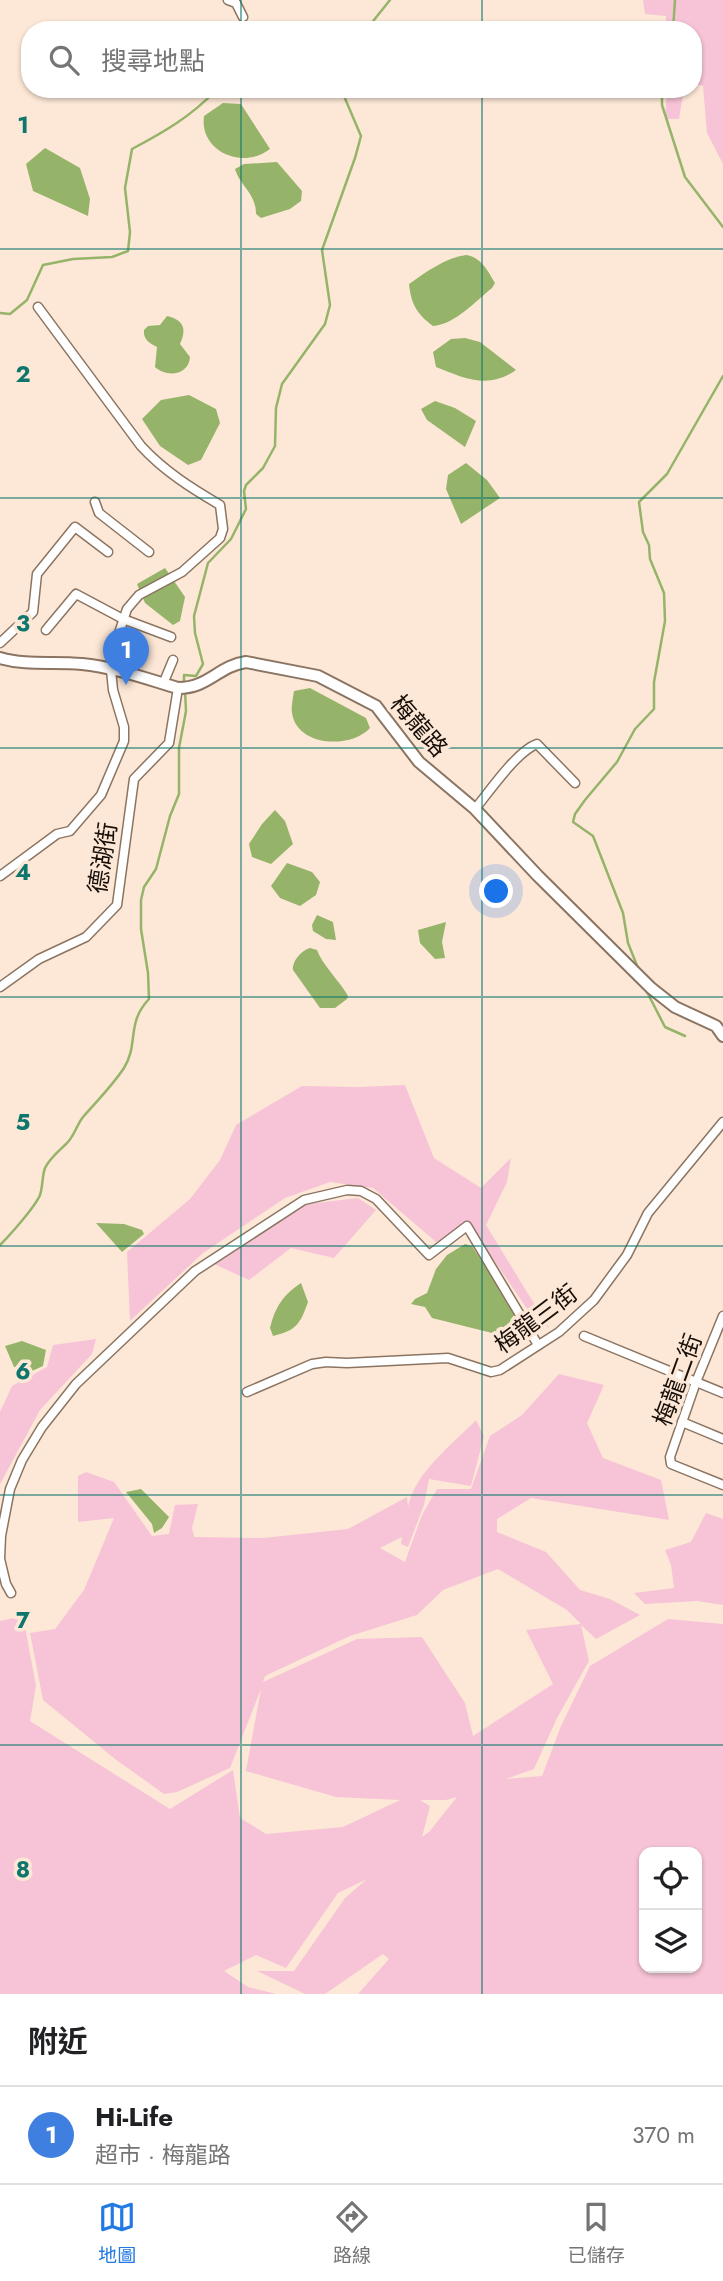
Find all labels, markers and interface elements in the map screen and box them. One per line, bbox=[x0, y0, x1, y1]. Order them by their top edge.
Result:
search box bbox=[21, 21, 702, 98]
icon: search bbox=[45, 41, 83, 79]
text: 搜尋地點 bbox=[101, 42, 205, 80]
text: 1 bbox=[17, 108, 29, 142]
text: 2 bbox=[15, 357, 31, 391]
text: 3 bbox=[16, 606, 30, 640]
pin: 1 bbox=[103, 627, 149, 685]
street label: 梅龍路 bbox=[383, 687, 456, 764]
street label: 德湖街 bbox=[80, 820, 125, 896]
text: 4 bbox=[15, 855, 31, 889]
your location bbox=[479, 874, 513, 908]
text: 5 bbox=[16, 1105, 30, 1139]
street label: 梅龍三街 bbox=[487, 1276, 585, 1361]
street label: 梅龍二街 bbox=[645, 1329, 710, 1431]
text: 6 bbox=[15, 1354, 31, 1388]
text: 7 bbox=[16, 1603, 30, 1637]
map controls bbox=[639, 1847, 702, 1973]
button: locate bbox=[639, 1847, 702, 1910]
text: 8 bbox=[16, 1852, 30, 1886]
button: layers bbox=[639, 1910, 702, 1973]
text: 附近 bbox=[28, 2020, 88, 2063]
text: Hi-Life bbox=[95, 2098, 173, 2136]
text: 1 bbox=[45, 2118, 57, 2152]
text: 370 m bbox=[632, 2118, 695, 2152]
text: 超市 · 梅龍路 bbox=[95, 2138, 231, 2172]
tab: 地圖 bbox=[98, 2198, 136, 2269]
tab: 路線 bbox=[333, 2198, 371, 2269]
tab: 已儲存 bbox=[568, 2198, 625, 2269]

